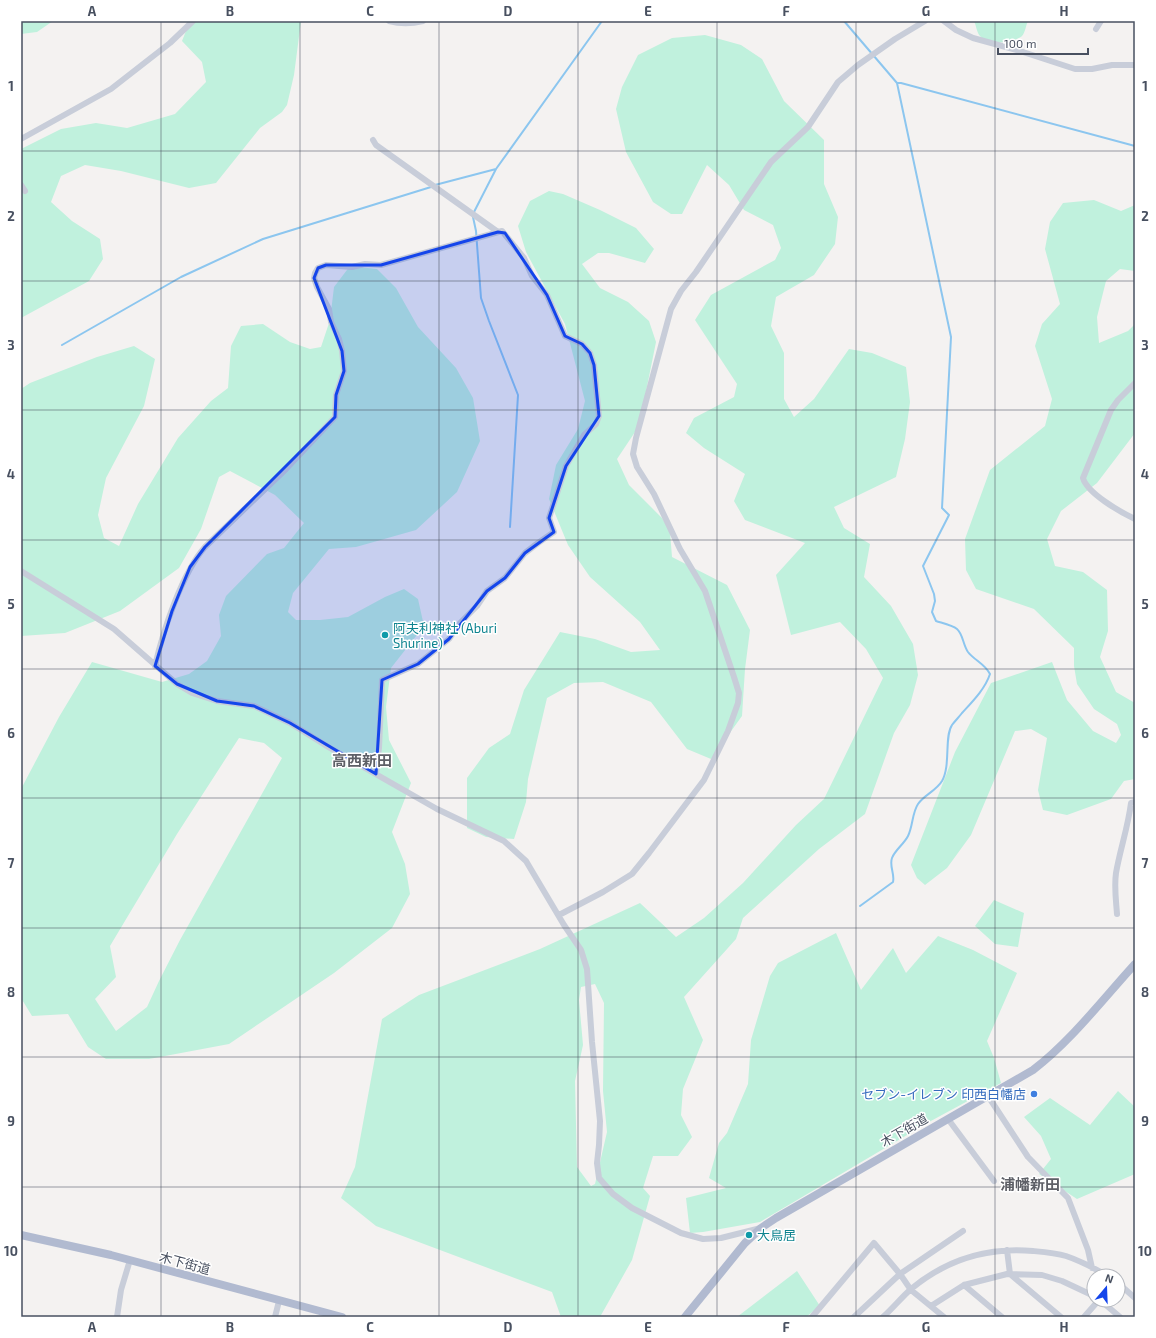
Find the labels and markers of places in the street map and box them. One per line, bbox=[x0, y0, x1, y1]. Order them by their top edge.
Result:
place label: 阿夫利神社 (Aburi Shurine) bbox=[393, 620, 497, 651]
marker: 阿夫利神社 (Aburi Shurine) bbox=[380, 630, 390, 640]
place label: セブン-イレブン 印西白幡店 bbox=[861, 1086, 1026, 1102]
marker: セブン-イレブン 印西白幡店 bbox=[1029, 1089, 1039, 1099]
place label: 大鳥居 bbox=[757, 1227, 796, 1243]
marker: 大鳥居 bbox=[744, 1230, 754, 1240]

